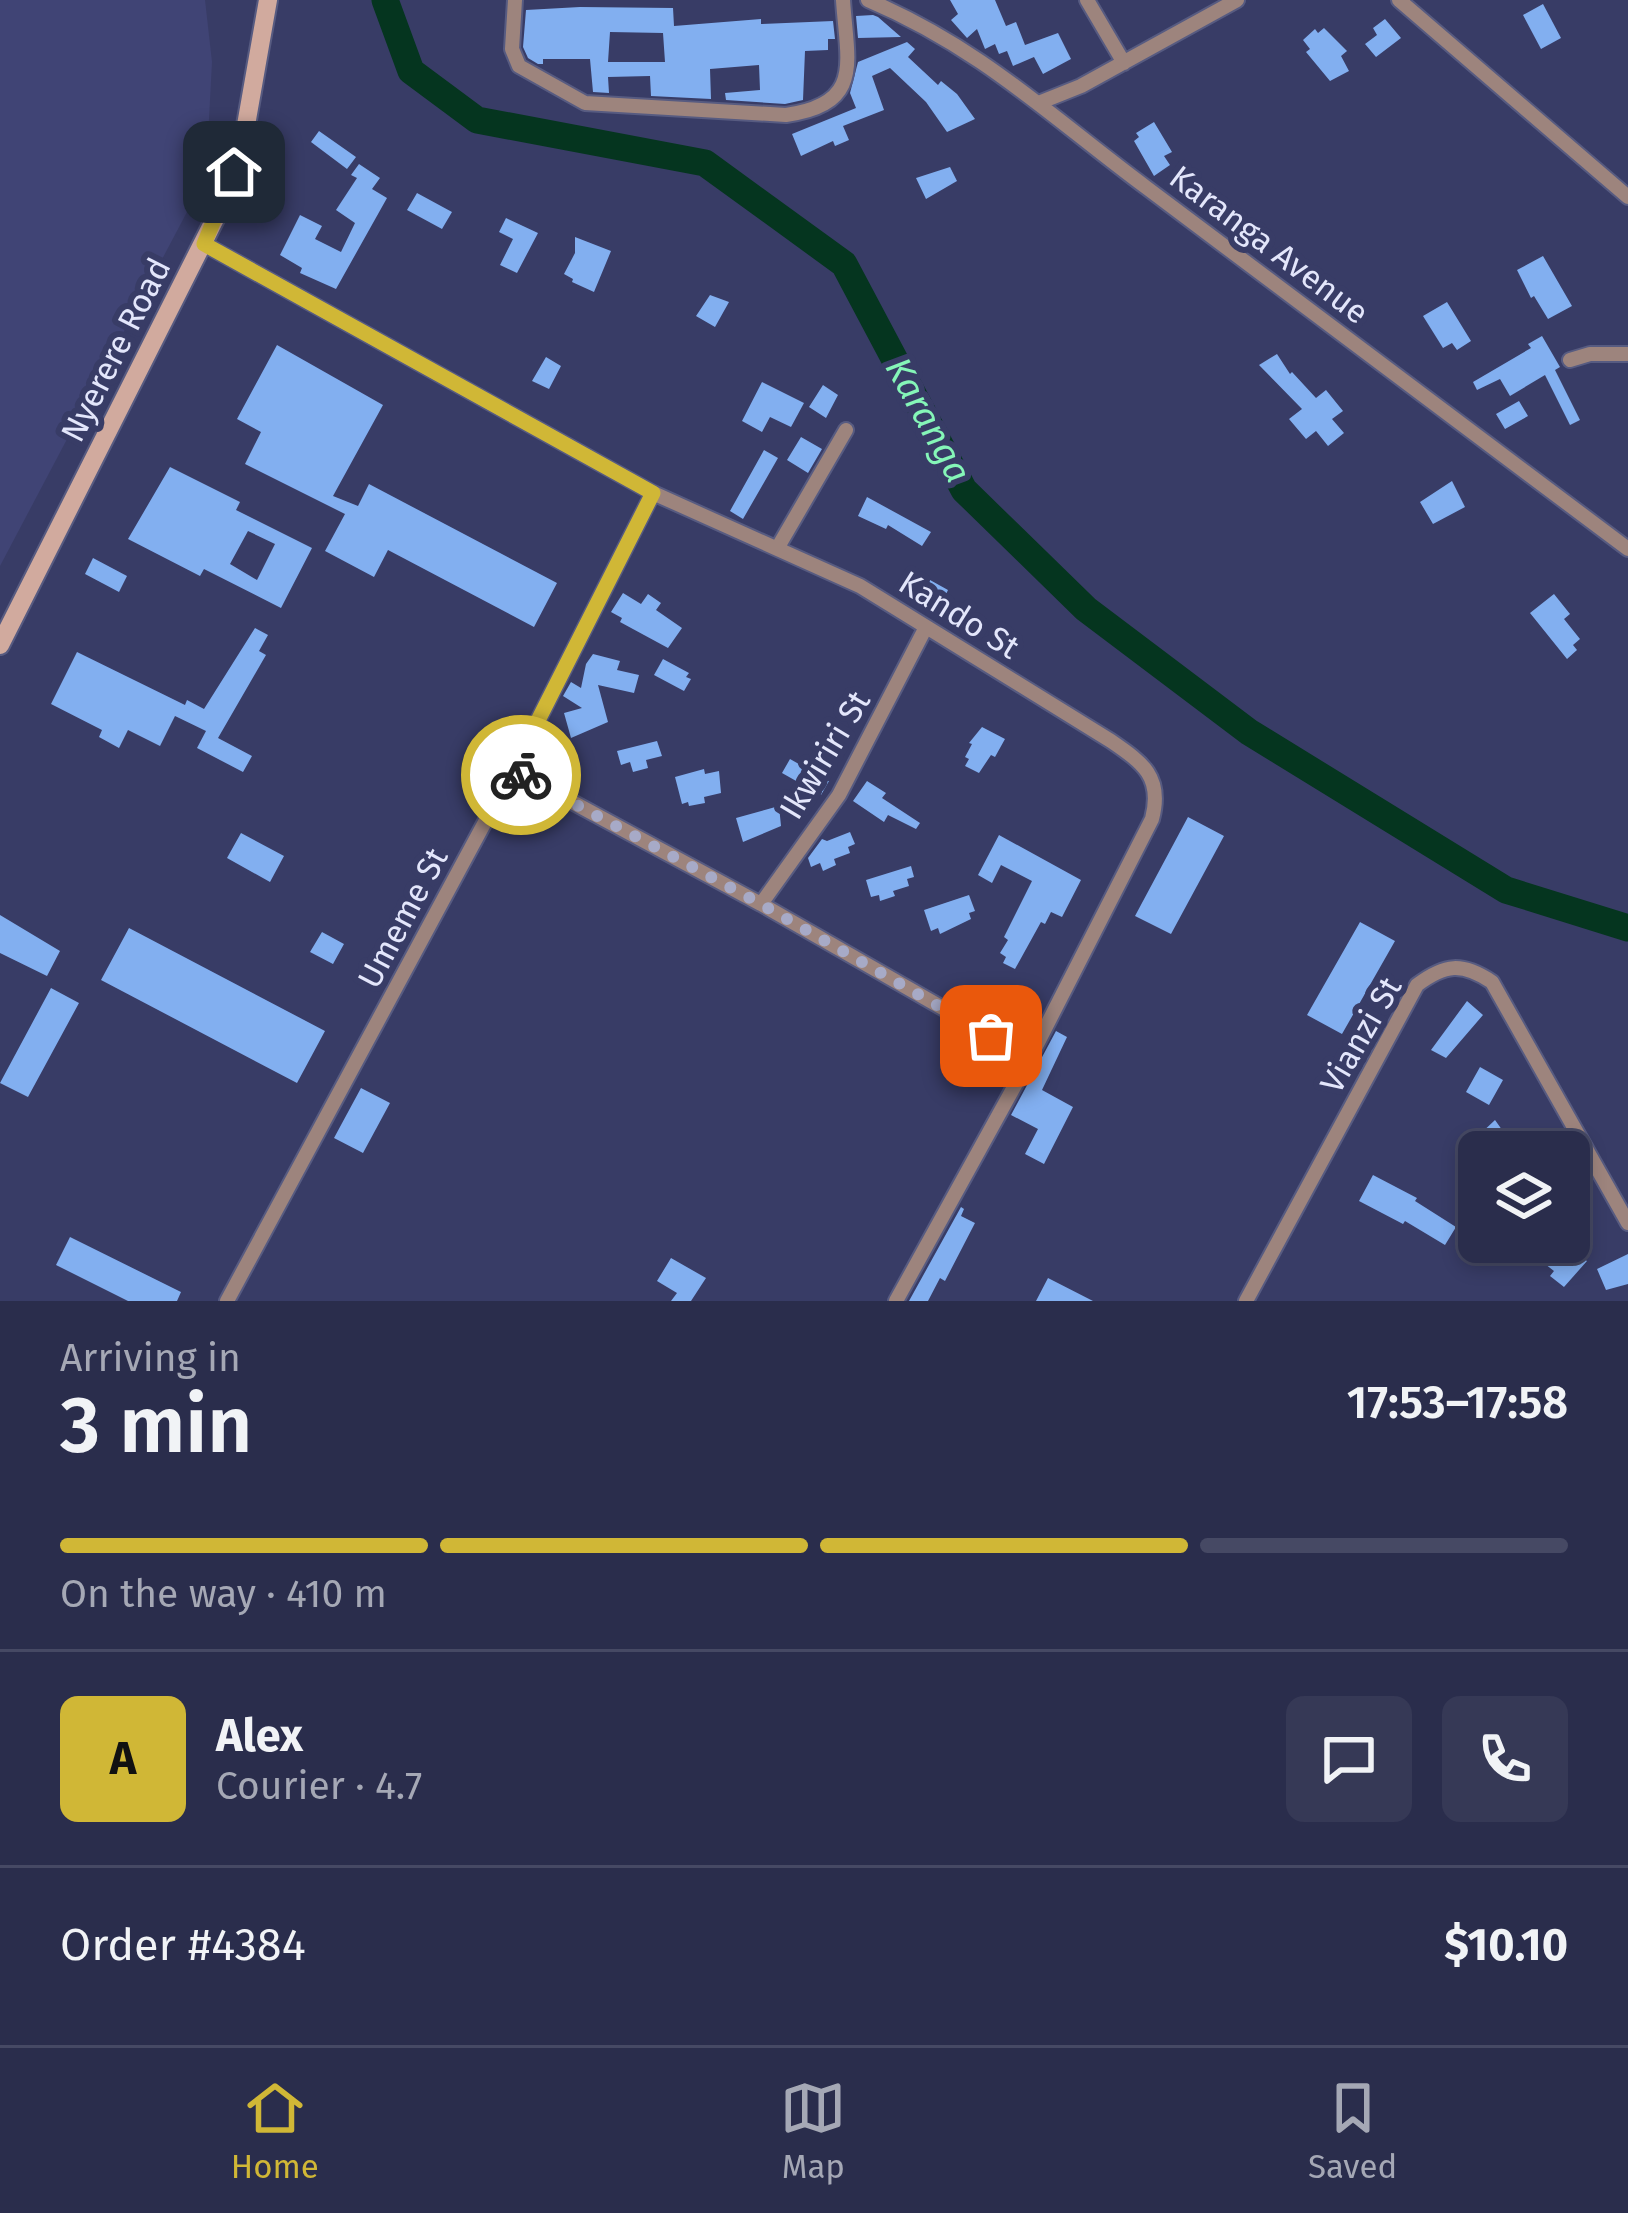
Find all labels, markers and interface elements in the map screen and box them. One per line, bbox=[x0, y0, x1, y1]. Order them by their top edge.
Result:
pin bbox=[183, 121, 285, 223]
icon: home bbox=[201, 139, 267, 205]
street label: Karanga Avenue bbox=[1162, 157, 1376, 333]
street label: Nyerere Road bbox=[53, 251, 179, 449]
water label: Karanga bbox=[876, 350, 980, 490]
street label: Kando St bbox=[892, 562, 1027, 668]
street label: Ikwiriri St bbox=[771, 684, 879, 826]
courier bbox=[461, 715, 581, 835]
icon: bike bbox=[488, 742, 554, 808]
street label: Umeme St bbox=[349, 841, 457, 995]
street label: Vianzi St bbox=[1312, 970, 1410, 1100]
pin bbox=[940, 985, 1042, 1087]
icon: bag bbox=[958, 1003, 1024, 1069]
map controls bbox=[1458, 1131, 1590, 1263]
button: layers bbox=[1458, 1131, 1590, 1263]
text: Arriving in bbox=[60, 1335, 241, 1381]
text: 17:53–17:58 bbox=[1347, 1376, 1568, 1430]
text: 3 min bbox=[60, 1379, 253, 1473]
text: On the way · 410 m bbox=[60, 1571, 387, 1617]
button: chat bbox=[1286, 1696, 1412, 1822]
button: phone bbox=[1442, 1696, 1568, 1822]
text: Alex bbox=[216, 1709, 303, 1763]
text: A bbox=[110, 1732, 136, 1786]
text: Courier · 4.7 bbox=[216, 1763, 422, 1809]
text: Order #4384 bbox=[60, 1918, 306, 1972]
text: $10.10 bbox=[1444, 1918, 1568, 1972]
tab: Home bbox=[231, 2075, 319, 2187]
tab: Map bbox=[780, 2075, 846, 2187]
tab: Saved bbox=[1308, 2075, 1397, 2187]

